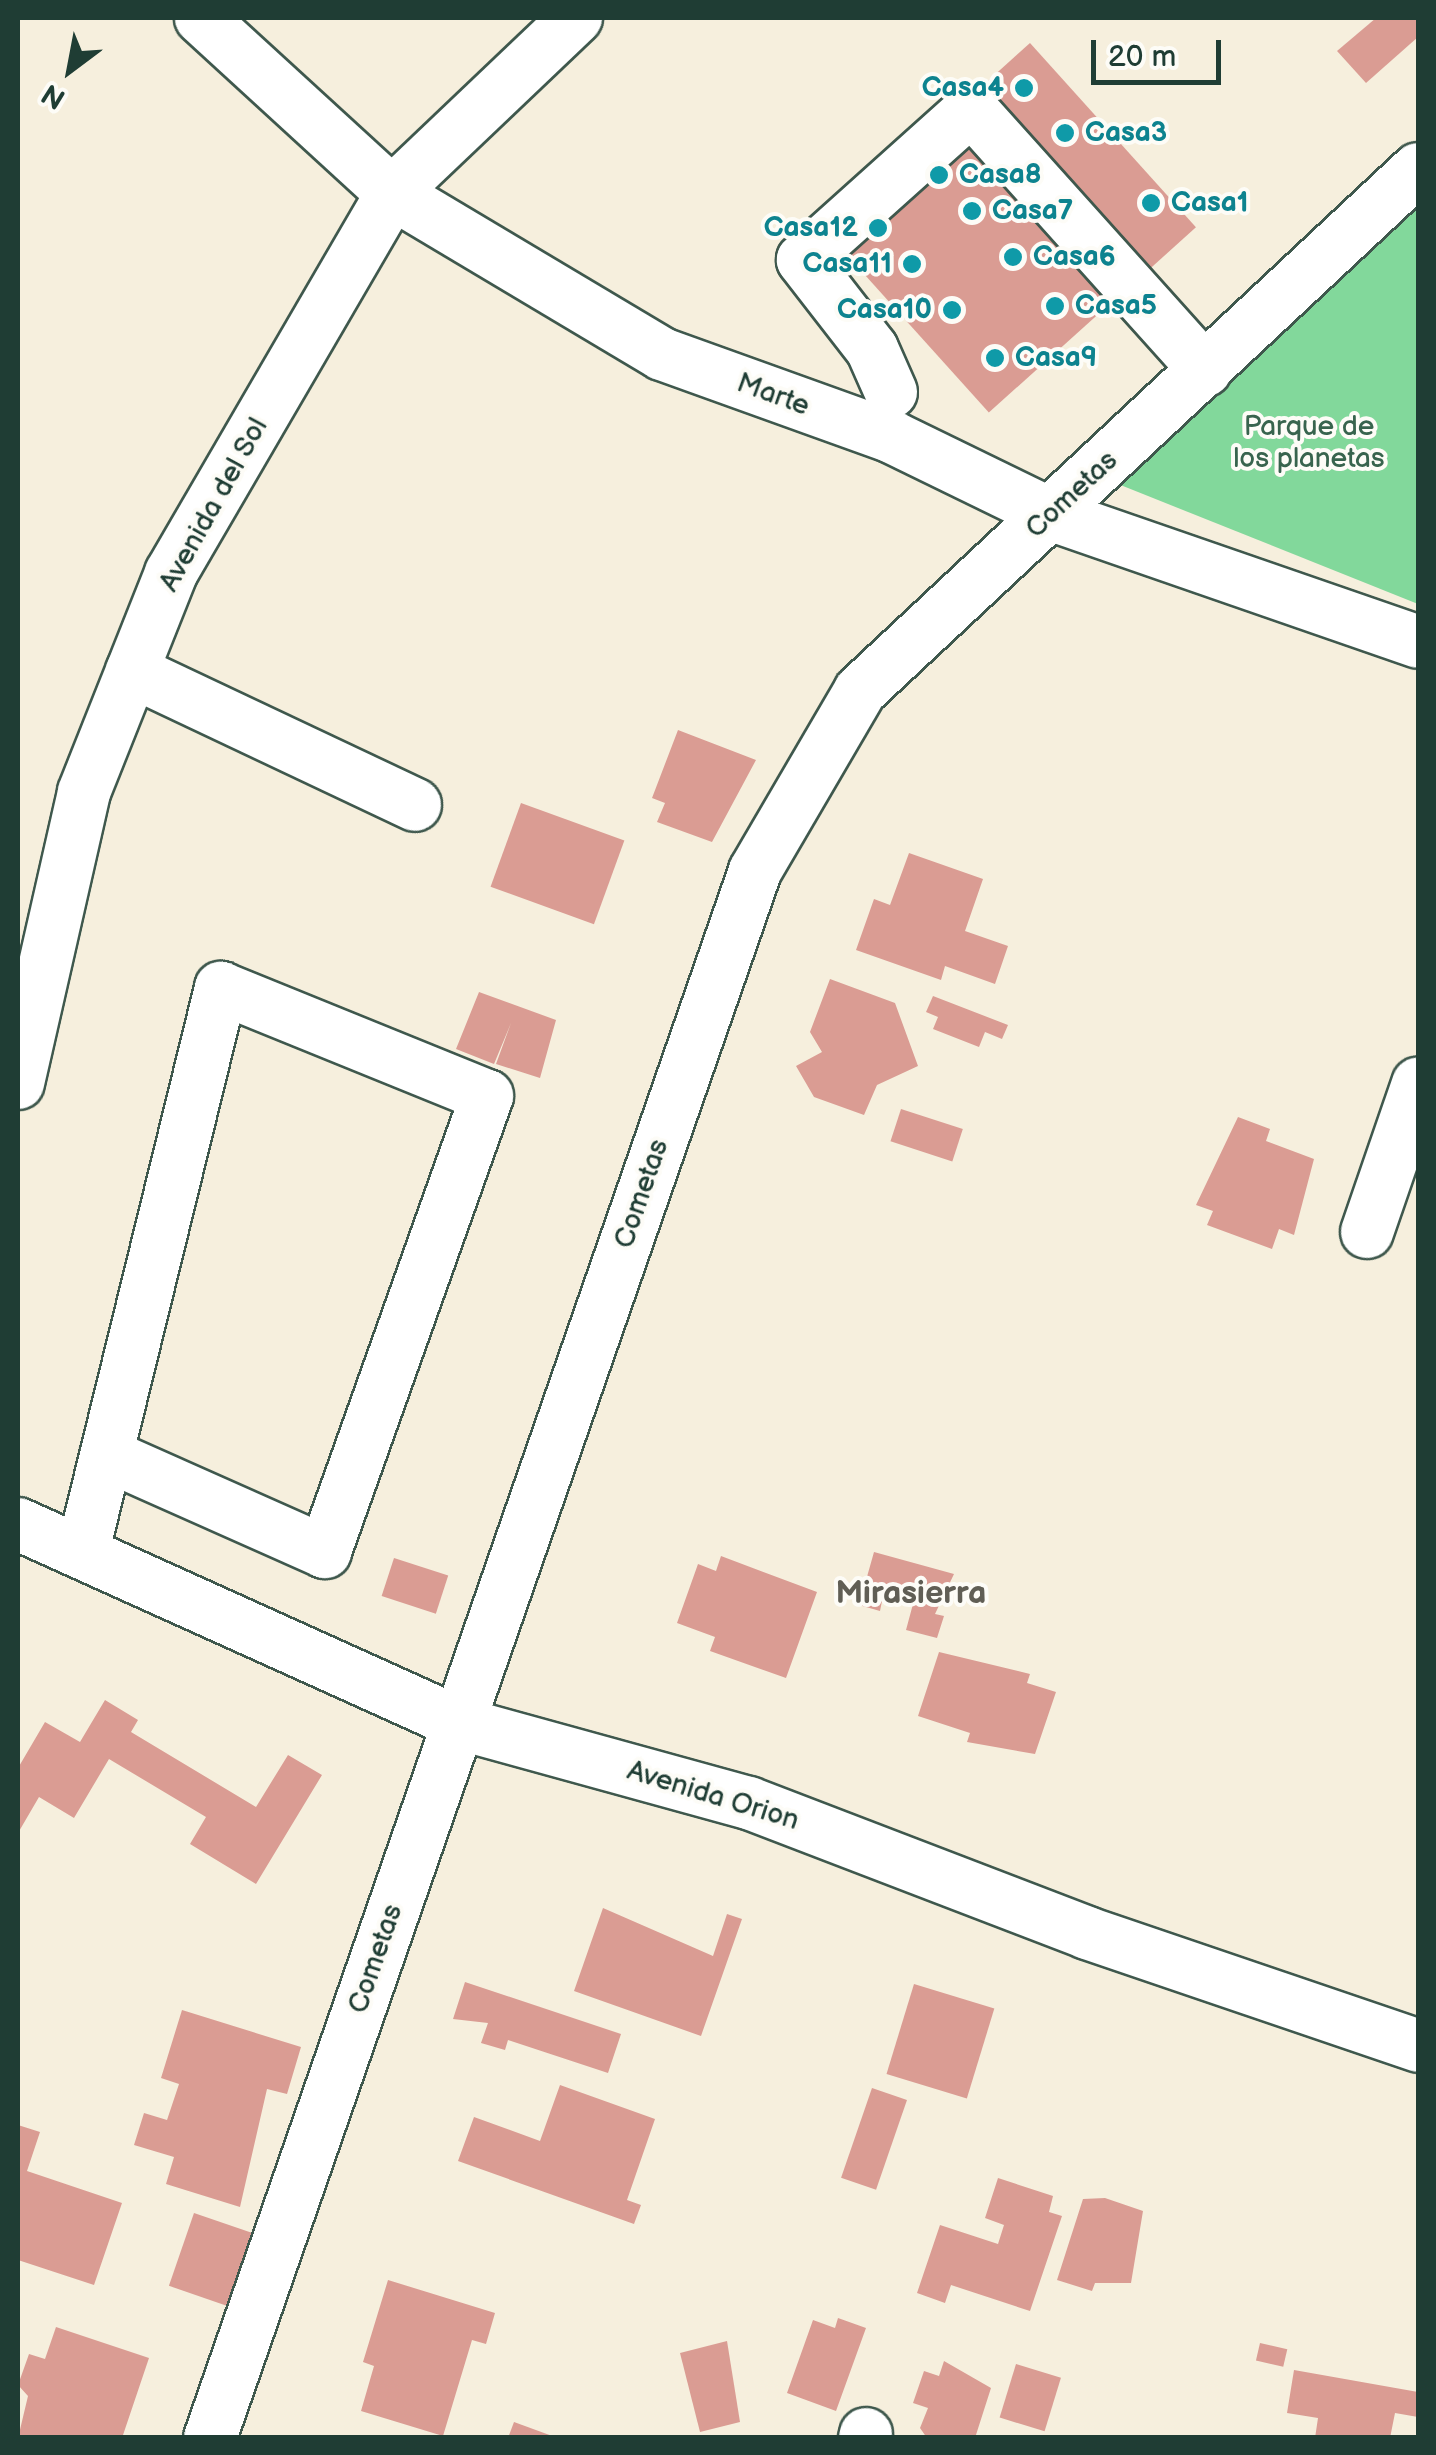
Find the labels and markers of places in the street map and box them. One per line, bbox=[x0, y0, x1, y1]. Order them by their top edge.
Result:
place label: Casa4 bbox=[922, 71, 1004, 105]
marker: Casa4 bbox=[1013, 77, 1035, 99]
place label: Casa3 bbox=[1085, 116, 1167, 150]
marker: Casa3 bbox=[1054, 122, 1076, 144]
place label: Casa8 bbox=[959, 158, 1042, 192]
marker: Casa8 bbox=[928, 164, 950, 186]
place label: Casa1 bbox=[1171, 186, 1249, 220]
marker: Casa1 bbox=[1140, 192, 1162, 214]
place label: Casa7 bbox=[992, 194, 1073, 228]
marker: Casa7 bbox=[961, 200, 983, 222]
place label: Casa12 bbox=[764, 211, 858, 245]
marker: Casa12 bbox=[867, 217, 889, 239]
place label: Casa6 bbox=[1033, 240, 1116, 274]
marker: Casa6 bbox=[1002, 246, 1024, 268]
place label: Casa11 bbox=[803, 247, 892, 281]
marker: Casa11 bbox=[901, 253, 923, 275]
place label: Casa5 bbox=[1075, 289, 1157, 323]
place label: Casa10 bbox=[837, 293, 932, 327]
marker: Casa5 bbox=[1044, 295, 1066, 317]
marker: Casa10 bbox=[941, 299, 963, 321]
place label: Casa9 bbox=[1015, 341, 1097, 375]
marker: Casa9 bbox=[984, 347, 1006, 369]

